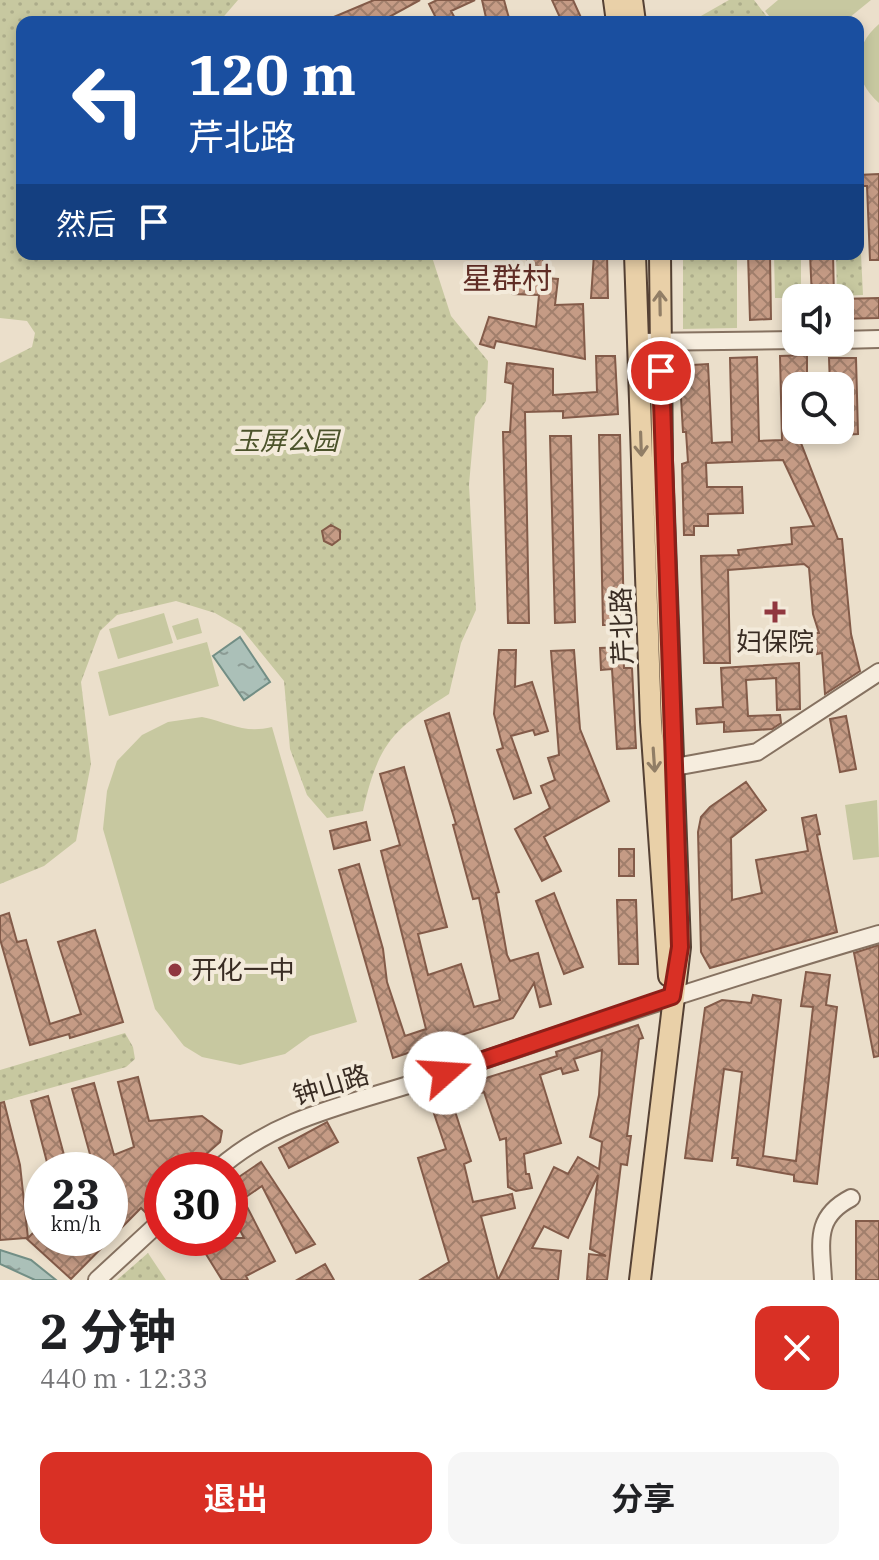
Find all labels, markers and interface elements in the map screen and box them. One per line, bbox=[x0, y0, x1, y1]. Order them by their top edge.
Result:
text: 120 m bbox=[188, 38, 356, 110]
icon: left bbox=[56, 48, 160, 152]
text: 芹北路 bbox=[188, 113, 296, 160]
icon: arrive bbox=[132, 200, 176, 244]
text: 然后 bbox=[56, 204, 116, 243]
district label: 星群村 bbox=[462, 258, 552, 297]
map controls bbox=[782, 284, 854, 444]
button: sound bbox=[782, 284, 854, 356]
one-way arrow bbox=[652, 290, 668, 317]
pin bbox=[627, 337, 695, 405]
icon: arrive bbox=[639, 349, 683, 393]
button: search bbox=[782, 372, 854, 444]
park label: 玉屏公园 bbox=[234, 423, 342, 457]
one-way arrow bbox=[634, 430, 649, 457]
street label: 芹北路 bbox=[603, 586, 639, 666]
marker: 妇保院 bbox=[764, 601, 786, 623]
place label: 妇保院 bbox=[736, 624, 814, 658]
one-way arrow bbox=[647, 746, 662, 773]
place label: 开化一中 bbox=[191, 952, 295, 986]
marker: 开化一中 bbox=[166, 961, 184, 979]
position arrow bbox=[403, 1031, 487, 1115]
street label: 钟山路 bbox=[288, 1056, 373, 1112]
speed limit sign: 30 bbox=[144, 1152, 248, 1256]
text: 23 bbox=[52, 1168, 100, 1220]
text: km/h bbox=[51, 1210, 101, 1237]
text: 2 分钟 bbox=[40, 1300, 176, 1362]
button: close bbox=[755, 1306, 839, 1390]
text: 440 m · 12:33 bbox=[40, 1361, 208, 1395]
button: 退出 bbox=[40, 1452, 432, 1544]
button: 分享 bbox=[448, 1452, 839, 1544]

